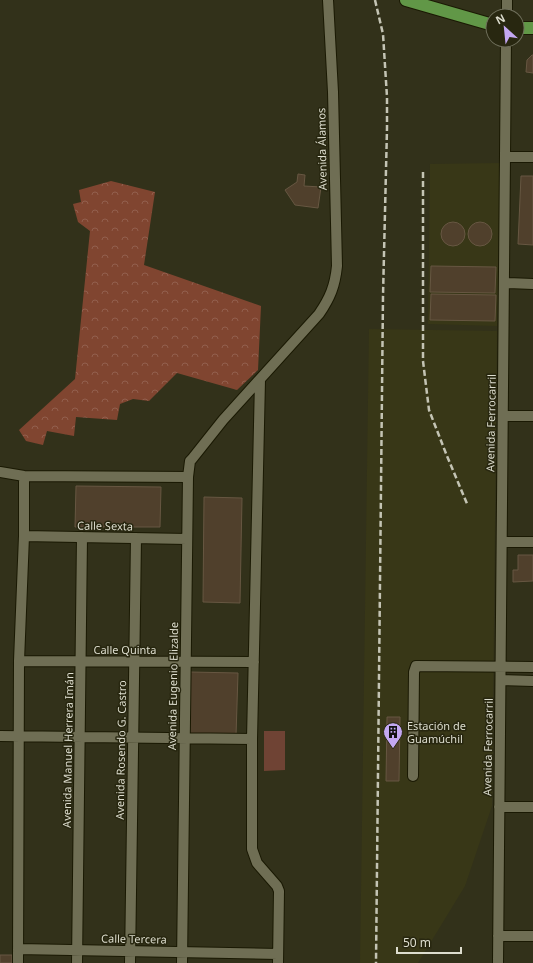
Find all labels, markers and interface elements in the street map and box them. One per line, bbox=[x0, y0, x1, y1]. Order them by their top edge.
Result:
north arrow bbox=[485, 8, 525, 48]
text: N bbox=[493, 10, 508, 27]
street label: Avenida Álamos bbox=[313, 108, 330, 190]
street label: Avenida Ferrocarril bbox=[482, 374, 499, 472]
street label: Calle Sexta bbox=[77, 518, 133, 533]
street label: Avenida Eugenio Elizalde bbox=[164, 622, 181, 750]
street label: Calle Quinta bbox=[93, 642, 157, 657]
street label: Avenida Manuel Herrera Imán bbox=[59, 672, 76, 828]
street label: Avenida Rosendo G. Castro bbox=[112, 680, 129, 820]
street label: Avenida Ferrocarril bbox=[479, 698, 496, 796]
place label: Estación de Guamúchil bbox=[407, 718, 466, 746]
building icon: Estación de Guamúchil bbox=[382, 721, 404, 749]
scale bar bbox=[397, 929, 461, 955]
street label: Calle Tercera bbox=[101, 930, 167, 947]
text: 50 m bbox=[403, 934, 431, 951]

